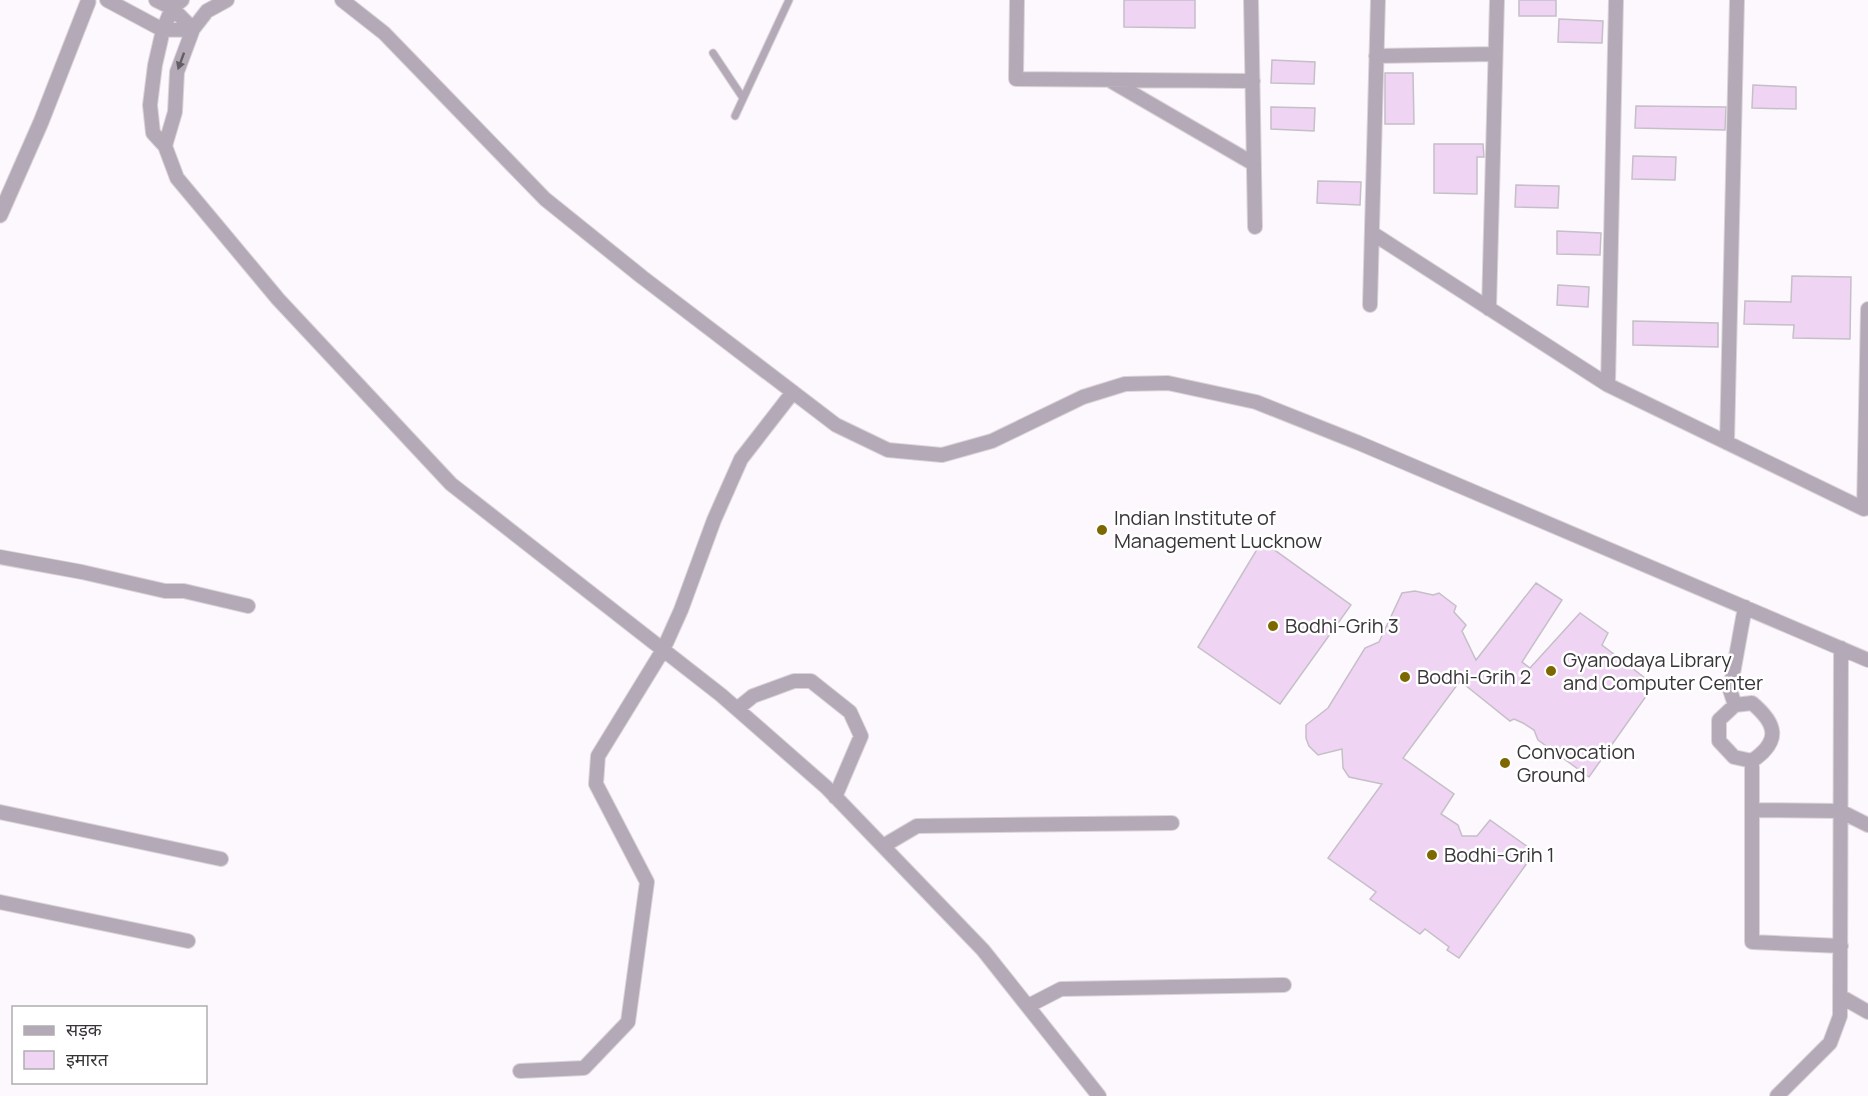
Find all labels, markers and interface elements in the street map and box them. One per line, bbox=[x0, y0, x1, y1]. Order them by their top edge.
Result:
one-way arrow bbox=[176, 52, 186, 70]
place label: Indian Institute of Management Lucknow bbox=[1114, 504, 1322, 554]
marker: Indian Institute of Management Lucknow bbox=[1095, 523, 1109, 537]
place label: Bodhi-Grih 3 bbox=[1285, 612, 1399, 639]
marker: Bodhi-Grih 3 bbox=[1266, 619, 1280, 633]
place label: Gyanodaya Library and Computer Center bbox=[1563, 646, 1763, 696]
place label: Bodhi-Grih 2 bbox=[1417, 663, 1531, 690]
marker: Gyanodaya Library and Computer Center bbox=[1544, 664, 1558, 678]
marker: Bodhi-Grih 2 bbox=[1398, 670, 1412, 684]
place label: Convocation Ground bbox=[1517, 738, 1635, 788]
marker: Convocation Ground bbox=[1498, 756, 1512, 770]
place label: Bodhi-Grih 1 bbox=[1444, 841, 1555, 868]
marker: Bodhi-Grih 1 bbox=[1425, 848, 1439, 862]
legend bbox=[12, 1006, 207, 1084]
text: सड़क bbox=[66, 1017, 103, 1041]
text: इमारत bbox=[66, 1047, 109, 1071]

